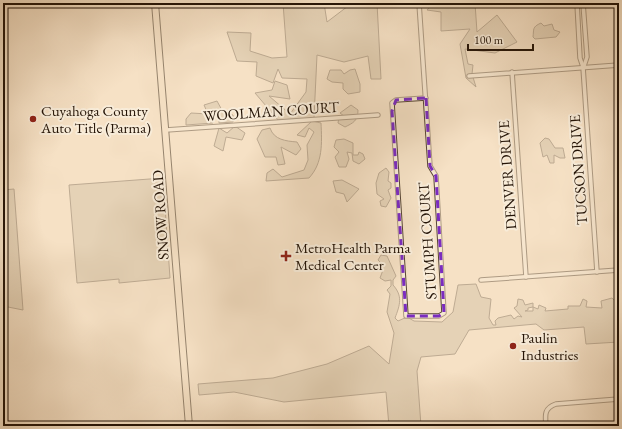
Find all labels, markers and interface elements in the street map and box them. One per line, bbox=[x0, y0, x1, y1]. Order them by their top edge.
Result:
scale bar bbox=[468, 26, 533, 52]
text: 100 m bbox=[474, 32, 504, 48]
street label: WOOLMAN COURT bbox=[202, 97, 340, 125]
place label: Cuyahoga County Auto Title (Parma) bbox=[40, 101, 151, 137]
marker: Cuyahoga County Auto Title (Parma) bbox=[28, 114, 38, 124]
street label: TUCSON DRIVE bbox=[565, 114, 591, 226]
street label: DENVER DRIVE bbox=[494, 119, 520, 230]
street label: SNOW ROAD bbox=[147, 169, 173, 261]
street label: STUMPH COURT bbox=[413, 181, 441, 300]
place label: MetroHealth Parma Medical Center bbox=[295, 238, 410, 274]
marker: MetroHealth Parma Medical Center bbox=[280, 250, 292, 262]
place label: Paulin Industries bbox=[521, 328, 579, 364]
marker: Paulin Industries bbox=[508, 341, 518, 351]

